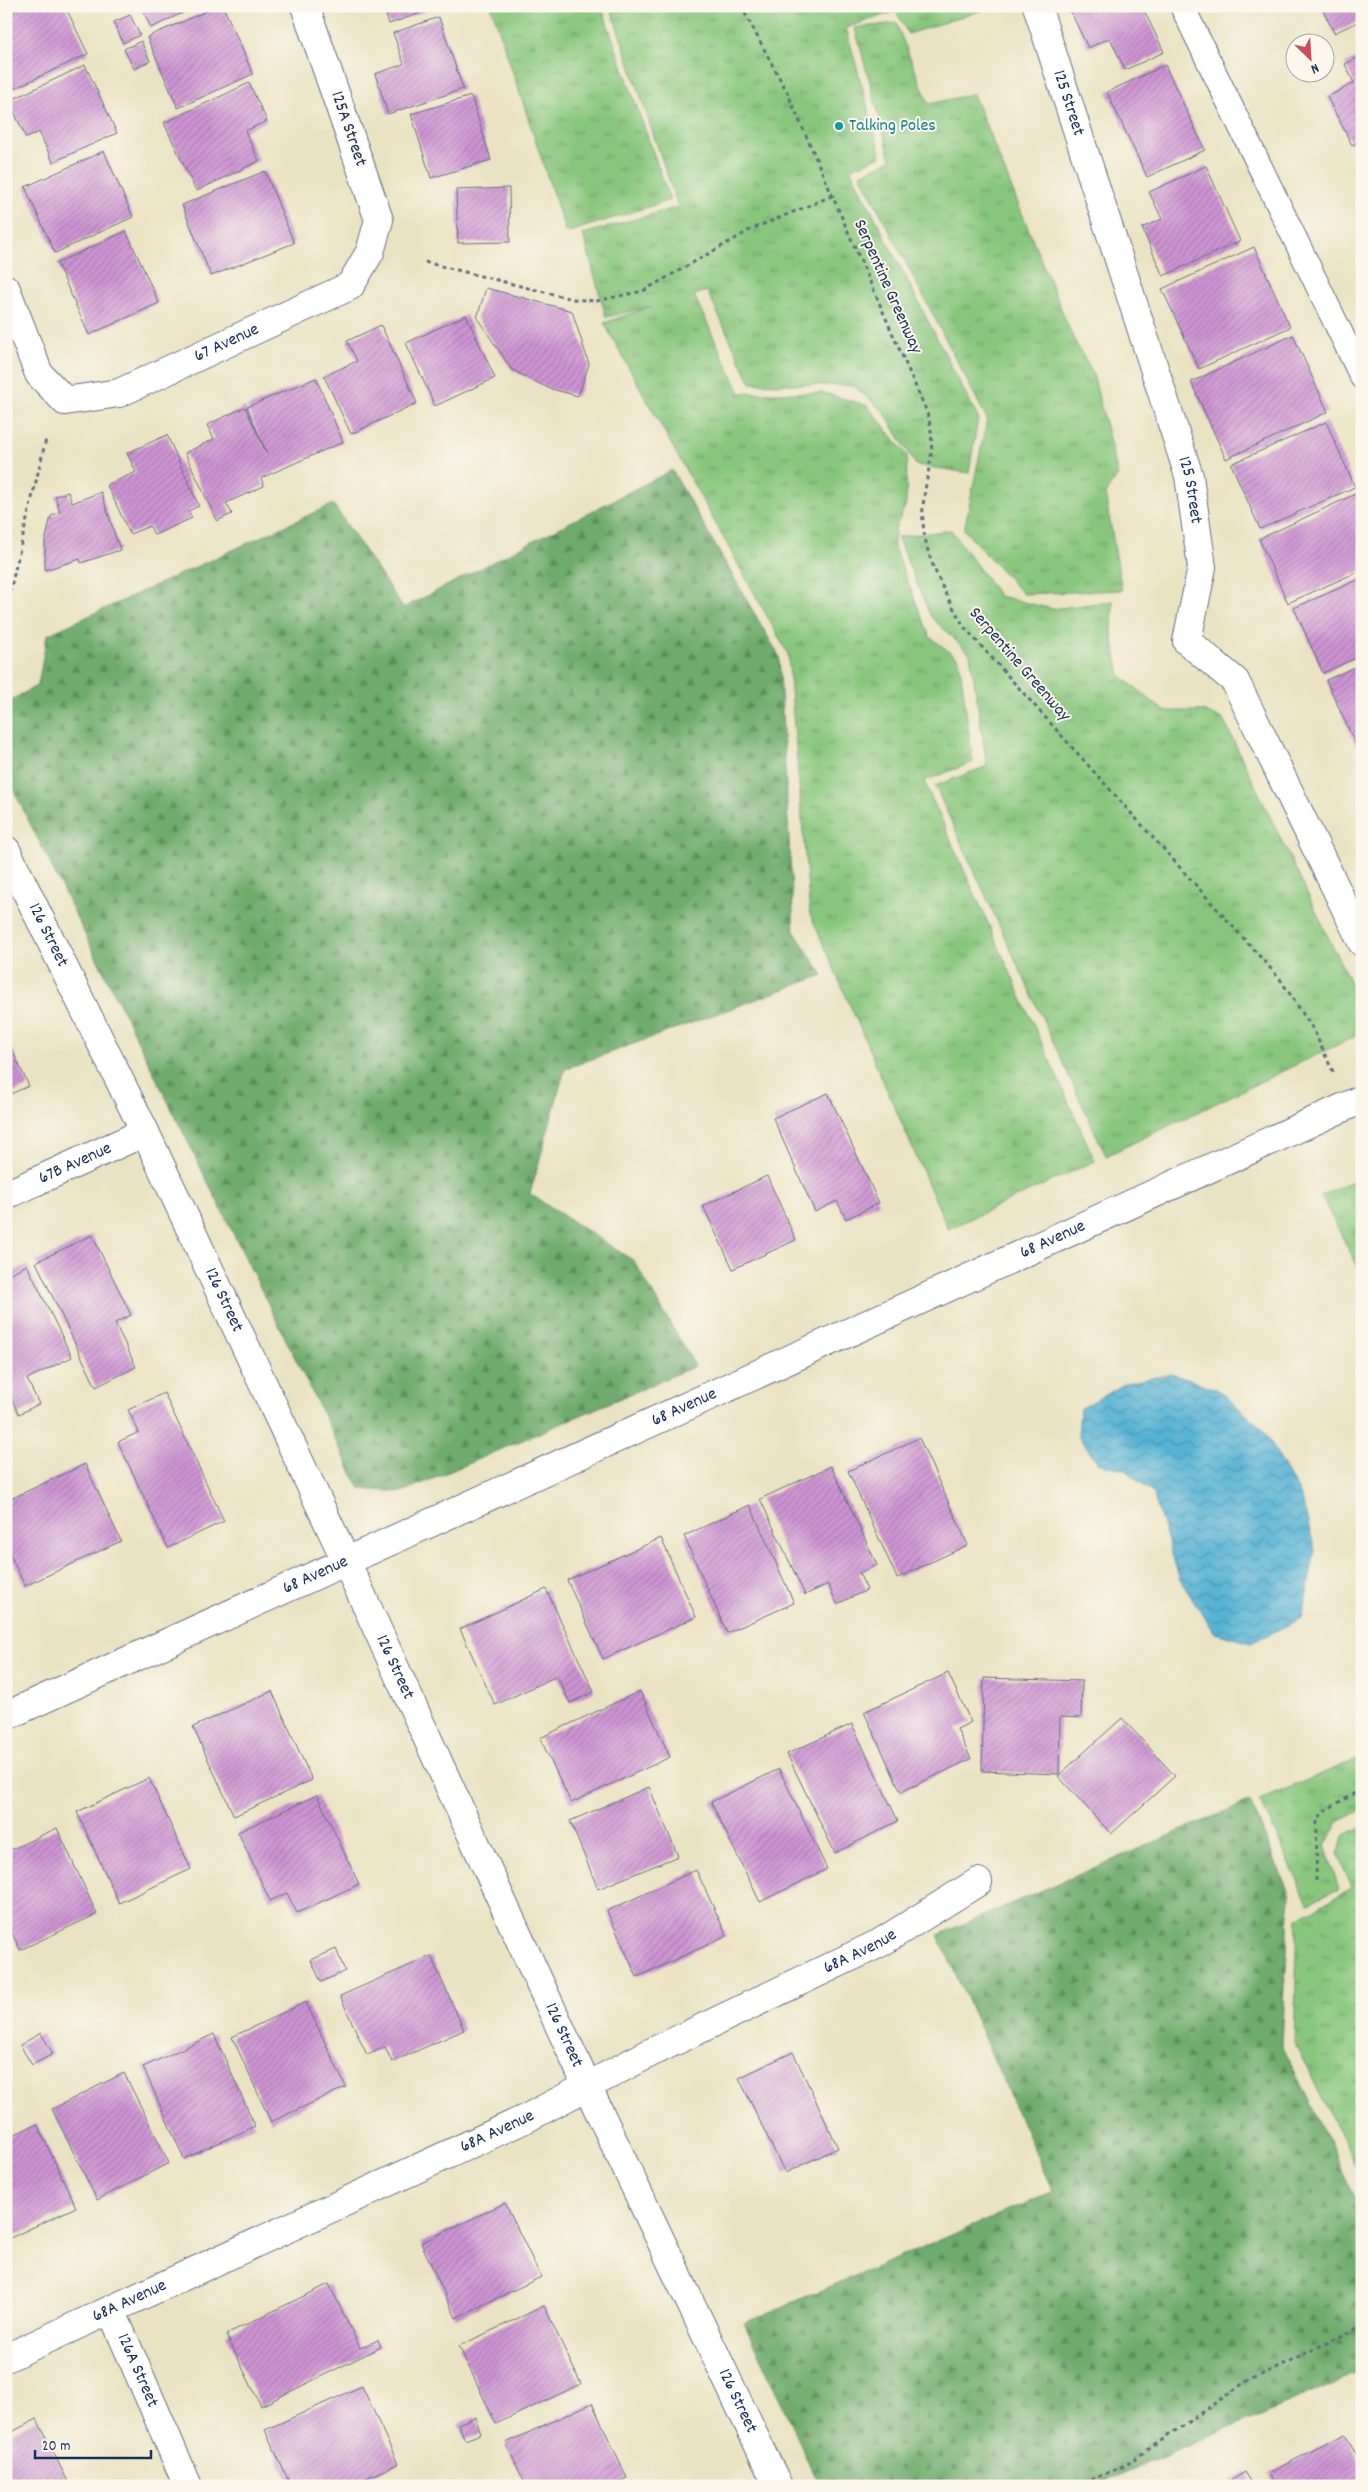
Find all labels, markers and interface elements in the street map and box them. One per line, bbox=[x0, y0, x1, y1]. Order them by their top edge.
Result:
north arrow bbox=[1286, 32, 1336, 82]
text: N bbox=[1307, 57, 1322, 79]
street label: 125 Street bbox=[1046, 67, 1091, 140]
street label: 125A Street bbox=[324, 88, 373, 170]
place label: Talking Poles bbox=[849, 114, 936, 139]
marker: Talking Poles bbox=[833, 120, 845, 132]
street label: Serpentine Greenway bbox=[846, 216, 928, 359]
street label: 67 Avenue bbox=[190, 317, 263, 369]
street label: 125 Street bbox=[1171, 453, 1208, 526]
street label: Serpentine Greenway bbox=[962, 602, 1076, 728]
street label: 126 Street bbox=[22, 899, 75, 972]
street label: 67B Avenue bbox=[35, 1136, 116, 1191]
street label: 68 Avenue bbox=[1016, 1214, 1090, 1265]
street label: 126 Street bbox=[198, 1264, 250, 1337]
street label: 68 Avenue bbox=[647, 1382, 721, 1433]
street label: 68 Avenue bbox=[279, 1549, 352, 1601]
street label: 126 Street bbox=[369, 1631, 421, 1704]
street label: 68A Avenue bbox=[819, 1923, 902, 1981]
street label: 126 Street bbox=[538, 1999, 589, 2072]
street label: 68A Avenue bbox=[456, 2104, 539, 2160]
street label: 68A Avenue bbox=[88, 2273, 171, 2329]
street label: 126A Street bbox=[110, 2330, 165, 2412]
street label: 126 Street bbox=[711, 2365, 764, 2438]
scale bar bbox=[35, 2427, 151, 2459]
text: 20 m bbox=[42, 2436, 70, 2458]

